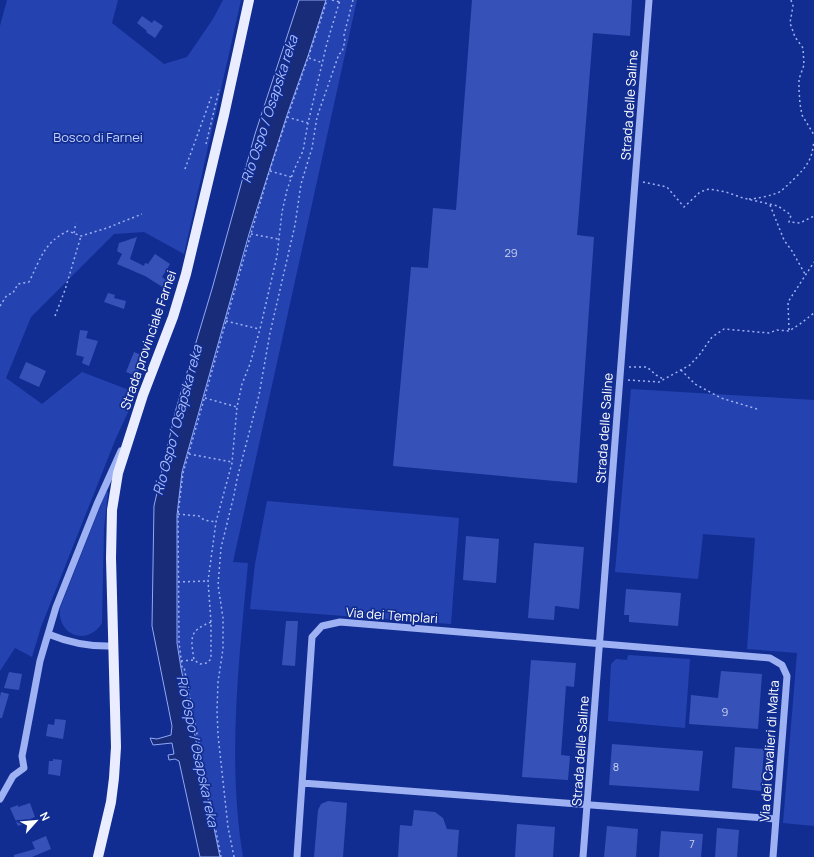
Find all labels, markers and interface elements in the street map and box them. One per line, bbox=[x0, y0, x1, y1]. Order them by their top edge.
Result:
water label: Rio Ospo / Osapska reka bbox=[236, 31, 302, 185]
street label: Strada delle Saline bbox=[616, 49, 642, 161]
park label: Bosco di Farnei bbox=[53, 128, 143, 146]
house number: 29 bbox=[504, 245, 518, 260]
street label: Strada provinciale Farnei bbox=[116, 268, 180, 412]
water label: Rio Ospo / Osapska reka bbox=[148, 342, 206, 497]
street label: Strada delle Saline bbox=[591, 372, 617, 484]
street label: Via dei Templari bbox=[345, 603, 439, 627]
water label: Rio Ospo / Osapska reka bbox=[173, 674, 224, 830]
street label: Via dei Cavalieri di Malta bbox=[755, 680, 783, 822]
street label: Strada delle Saline bbox=[567, 695, 593, 807]
house number: 9 bbox=[722, 704, 729, 719]
house number: 8 bbox=[613, 759, 619, 774]
north arrow bbox=[16, 801, 56, 841]
text: N bbox=[37, 809, 54, 823]
house number: 7 bbox=[689, 836, 695, 851]

